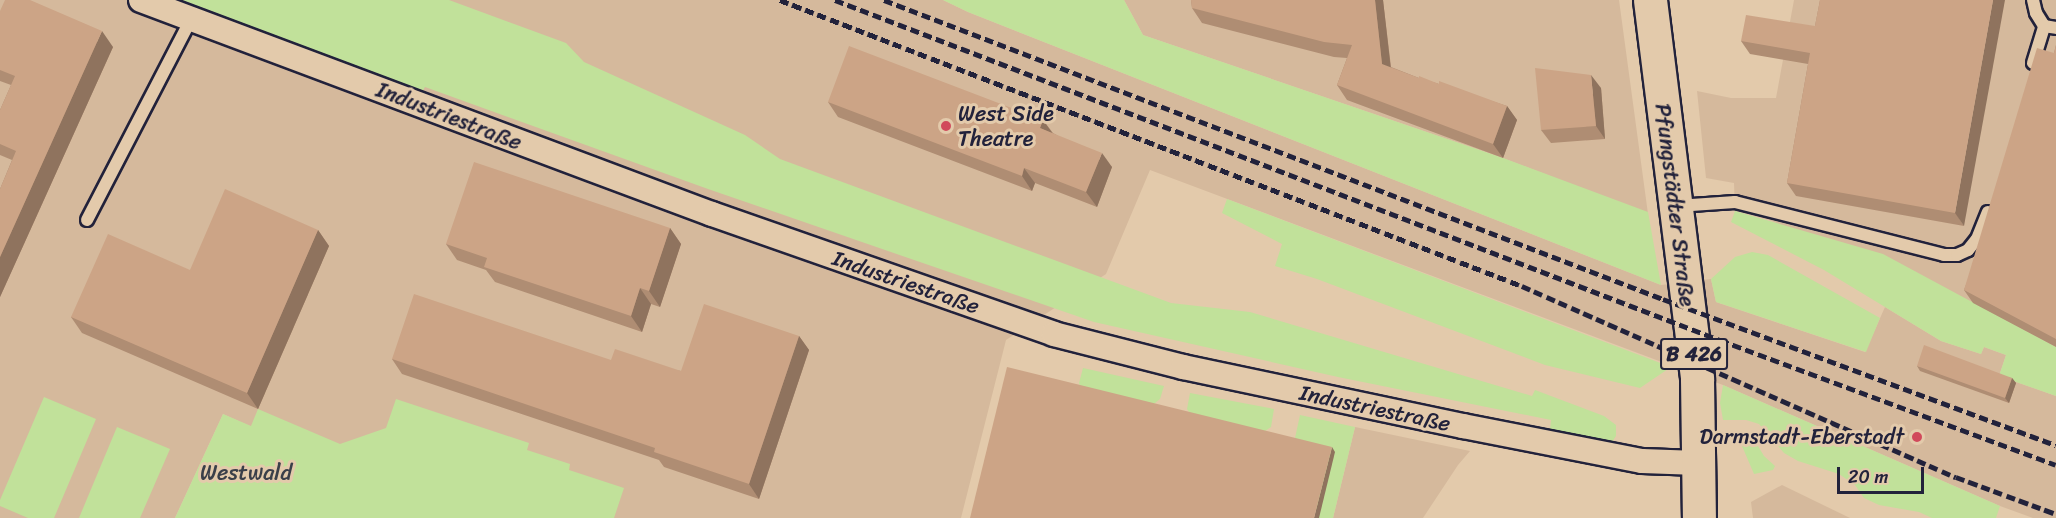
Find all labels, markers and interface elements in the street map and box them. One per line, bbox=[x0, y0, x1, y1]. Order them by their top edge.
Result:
street label: Industriestraße bbox=[373, 76, 525, 156]
place label: West Side Theatre bbox=[958, 100, 1055, 152]
street label: Pfungstädter Straße bbox=[1649, 101, 1701, 309]
marker: West Side Theatre bbox=[939, 119, 953, 133]
street label: Industriestraße bbox=[829, 245, 983, 319]
road number: B 426 bbox=[1660, 336, 1728, 372]
street label: Industriestraße bbox=[1297, 379, 1453, 437]
place label: Darmstadt-Eberstadt bbox=[1699, 424, 1904, 450]
marker: Darmstadt-Eberstadt bbox=[1908, 428, 1926, 446]
scale bar bbox=[1840, 455, 1927, 493]
park label: Westwald bbox=[200, 460, 292, 486]
text: 20 m bbox=[1848, 461, 1888, 493]

